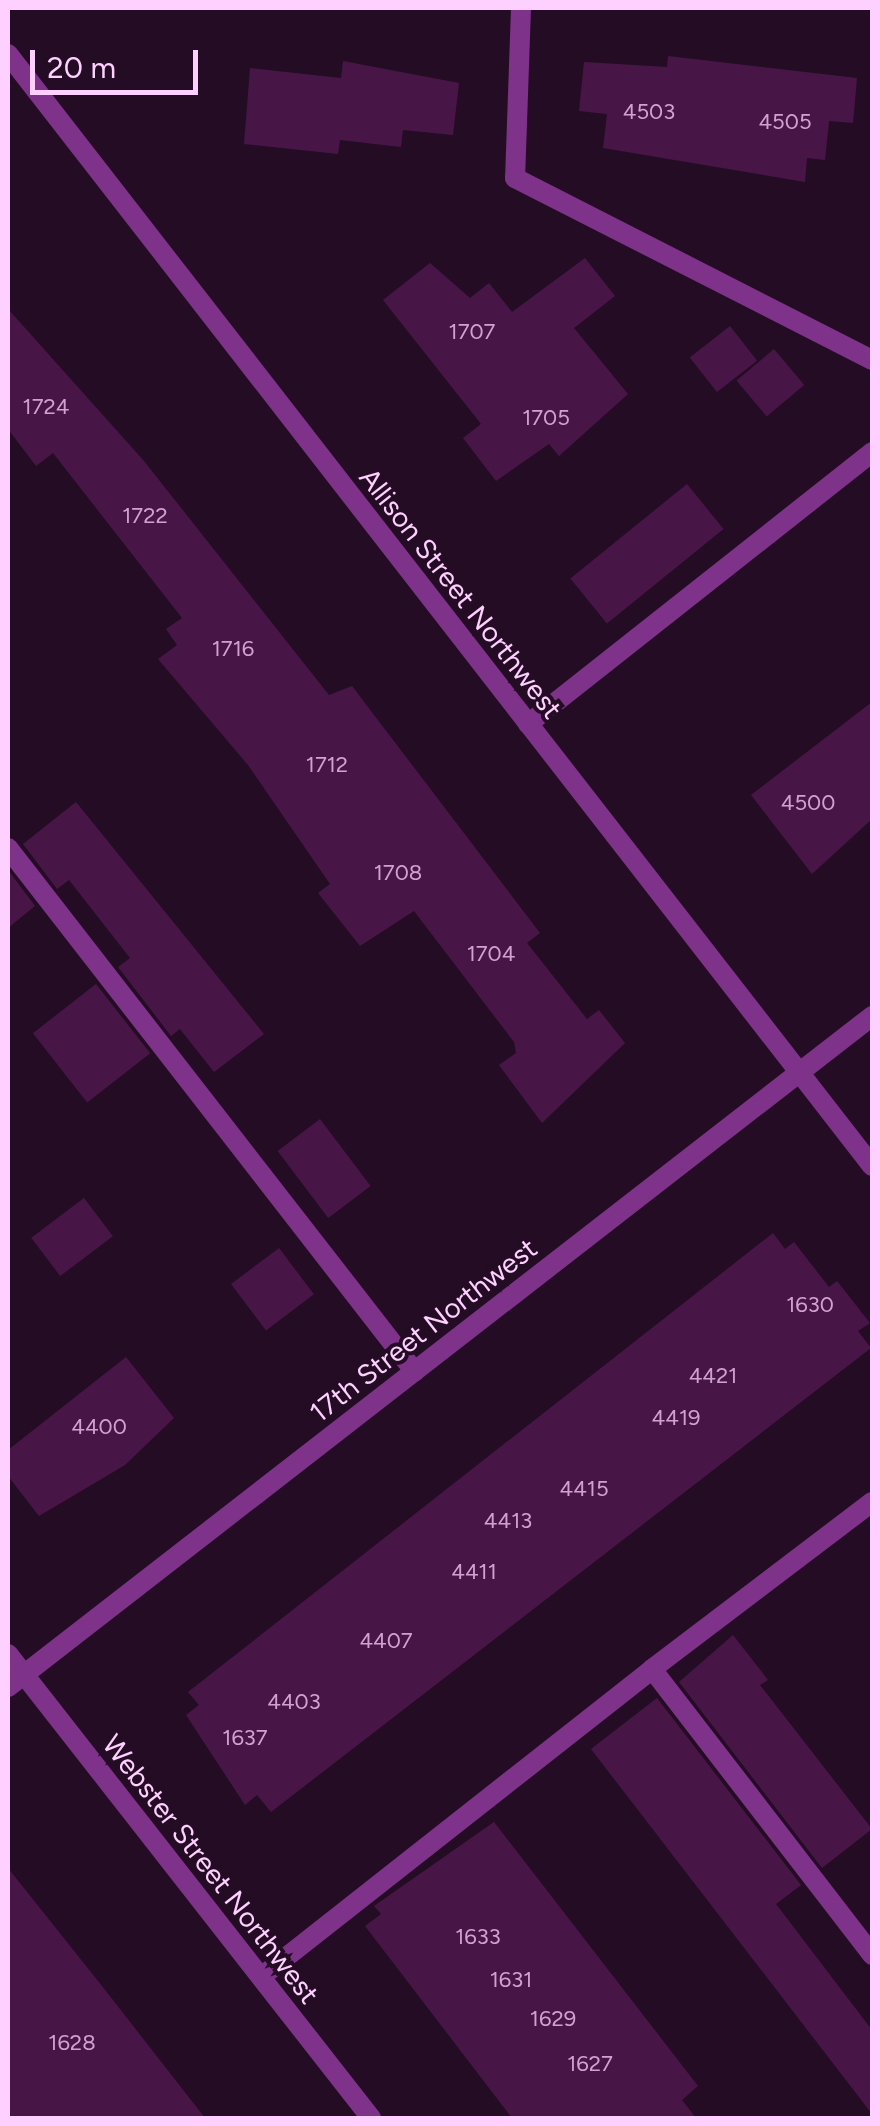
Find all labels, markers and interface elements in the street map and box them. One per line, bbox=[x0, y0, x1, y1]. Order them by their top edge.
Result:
scale bar bbox=[35, 30, 202, 92]
text: 20 m bbox=[47, 49, 116, 86]
house number: 4503 bbox=[623, 99, 675, 125]
house number: 4505 bbox=[758, 109, 812, 135]
house number: 1707 bbox=[449, 319, 495, 345]
house number: 1724 bbox=[23, 394, 69, 420]
house number: 1705 bbox=[522, 405, 570, 431]
street label: Allison Street Northwest bbox=[353, 461, 569, 725]
house number: 1722 bbox=[122, 503, 168, 529]
house number: 1716 bbox=[212, 636, 254, 662]
house number: 1712 bbox=[306, 752, 348, 778]
house number: 4500 bbox=[781, 790, 835, 816]
house number: 1708 bbox=[374, 860, 422, 886]
house number: 1704 bbox=[467, 941, 515, 967]
street label: 17th Street Northwest bbox=[303, 1231, 543, 1429]
house number: 1630 bbox=[786, 1292, 834, 1318]
house number: 4421 bbox=[689, 1363, 737, 1389]
house number: 4419 bbox=[652, 1405, 700, 1431]
house number: 4400 bbox=[71, 1414, 127, 1440]
house number: 4415 bbox=[559, 1476, 609, 1502]
house number: 4413 bbox=[484, 1508, 532, 1534]
house number: 4411 bbox=[451, 1559, 497, 1585]
house number: 4407 bbox=[359, 1628, 413, 1654]
house number: 4403 bbox=[267, 1689, 321, 1715]
house number: 1637 bbox=[222, 1725, 268, 1751]
street label: Webster Street Northwest bbox=[96, 1728, 326, 2010]
house number: 1633 bbox=[455, 1924, 501, 1950]
house number: 1631 bbox=[490, 1967, 532, 1993]
house number: 1629 bbox=[530, 2006, 576, 2032]
house number: 1628 bbox=[48, 2030, 96, 2056]
house number: 1627 bbox=[567, 2051, 613, 2077]

